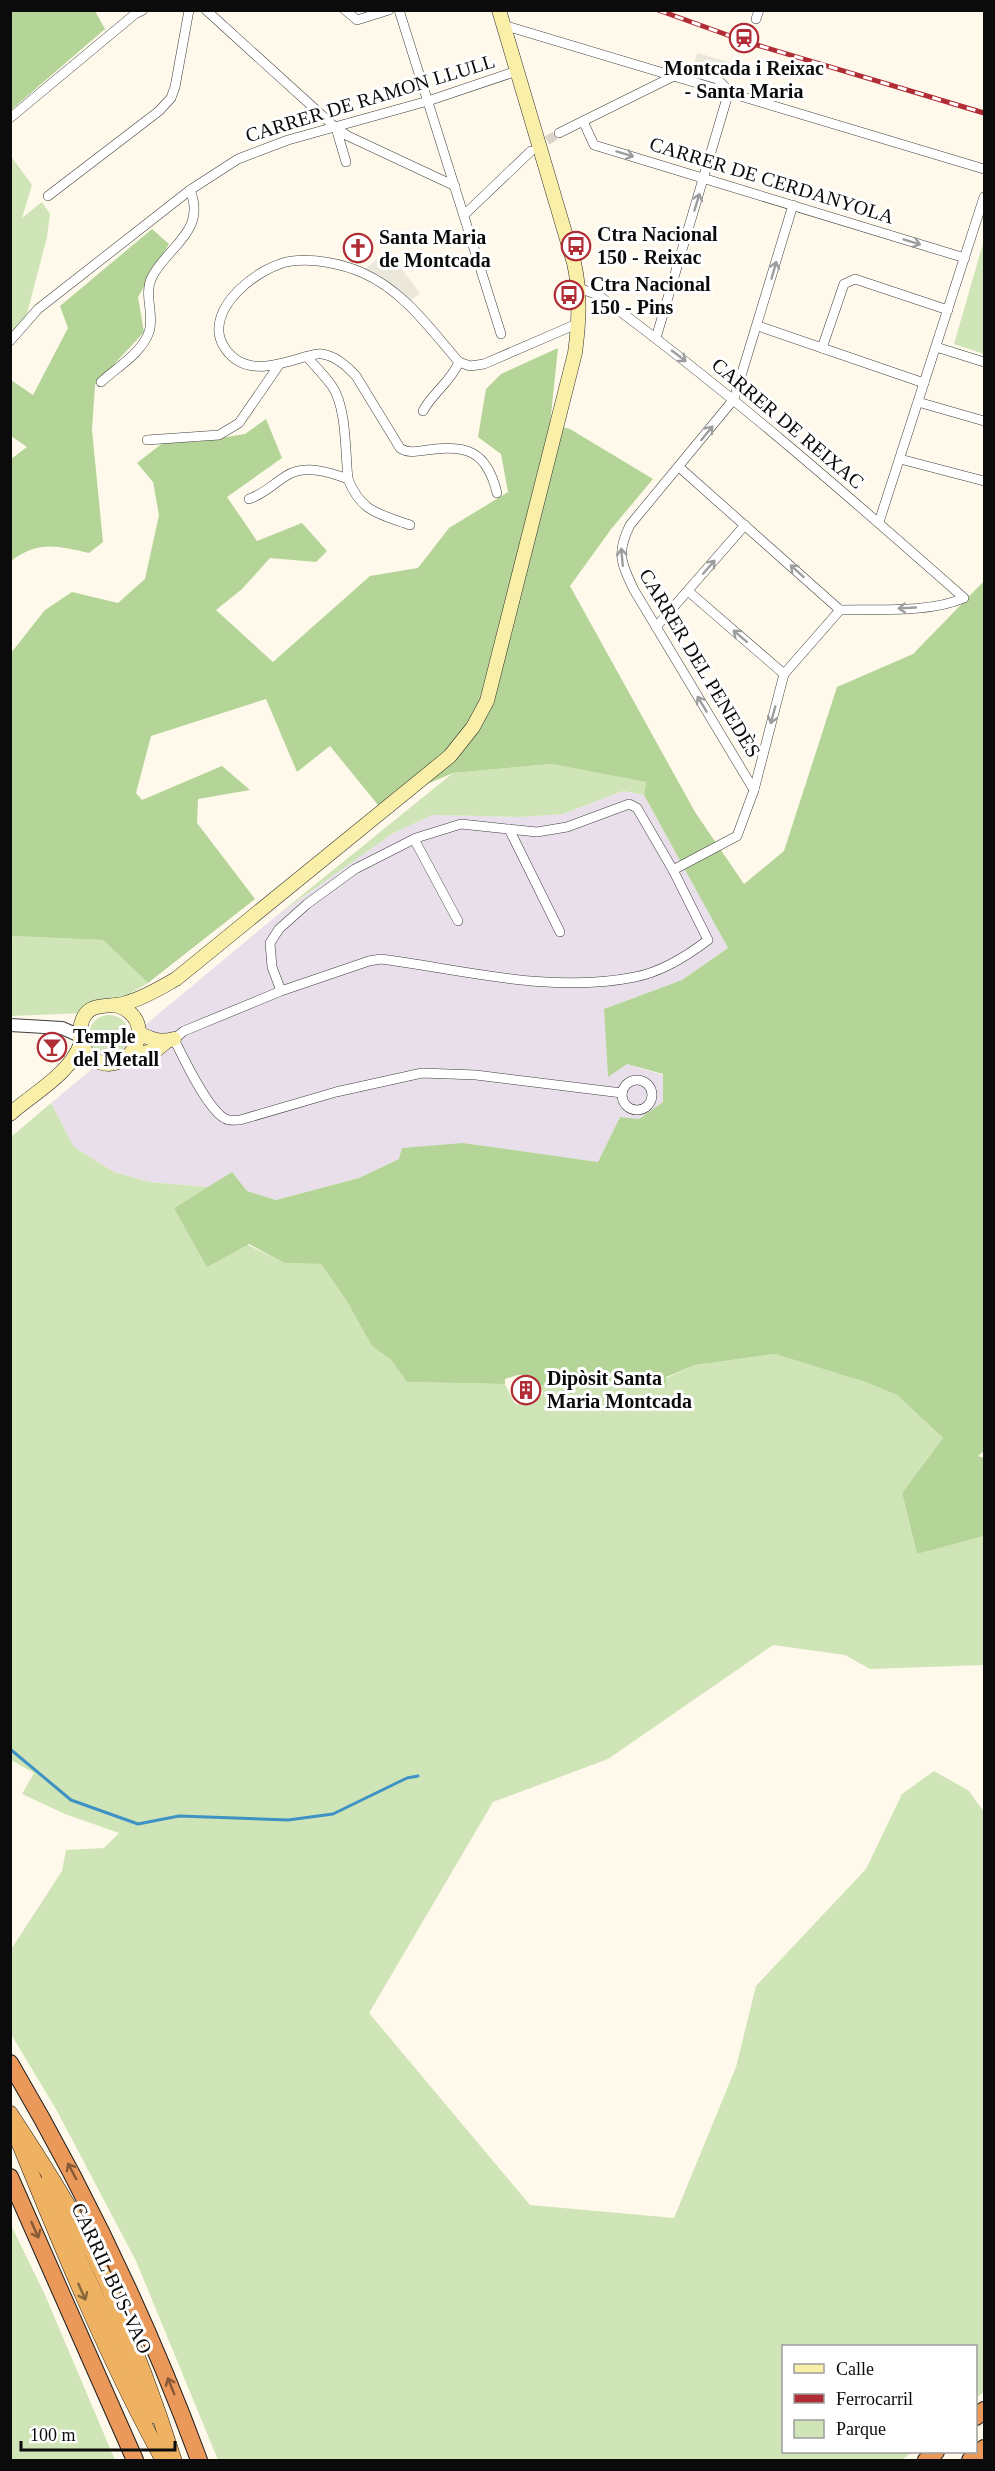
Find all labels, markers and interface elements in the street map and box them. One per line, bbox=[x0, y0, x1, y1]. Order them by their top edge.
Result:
station icon: Montcada i Reixac - Santa Maria bbox=[728, 22, 760, 54]
street label: CARRER DE RAMON LLULL bbox=[243, 50, 497, 146]
place label: Montcada i Reixac - Santa Maria bbox=[664, 57, 824, 102]
street label: CARRER DE CERDANYOLA bbox=[647, 132, 897, 228]
one-way arrow bbox=[615, 149, 634, 160]
one-way arrow bbox=[693, 193, 704, 212]
place label: Ctra Nacional 150 - Reixac bbox=[597, 223, 718, 268]
place label: Santa Maria de Montcada bbox=[379, 226, 491, 271]
bus stop icon: Ctra Nacional 150 - Reixac bbox=[560, 230, 592, 262]
church icon: Santa Maria de Montcada bbox=[342, 232, 374, 264]
one-way arrow bbox=[902, 237, 921, 248]
one-way arrow bbox=[769, 261, 780, 280]
place label: Ctra Nacional 150 - Pins bbox=[590, 273, 711, 318]
bus stop icon: Ctra Nacional 150 - Pins bbox=[553, 279, 585, 311]
one-way arrow bbox=[670, 349, 686, 362]
street label: CARRER DE REIXAC bbox=[708, 353, 868, 493]
one-way arrow bbox=[700, 426, 713, 442]
one-way arrow bbox=[616, 548, 627, 567]
one-way arrow bbox=[702, 559, 715, 575]
one-way arrow bbox=[789, 564, 804, 578]
street label: CARRER DEL PENEDÈS bbox=[635, 565, 765, 761]
one-way arrow bbox=[898, 602, 918, 613]
one-way arrow bbox=[732, 629, 748, 642]
one-way arrow bbox=[696, 696, 708, 713]
one-way arrow bbox=[767, 705, 778, 724]
place label: Temple del Metall bbox=[73, 1025, 160, 1070]
bar icon: Temple del Metall bbox=[36, 1031, 68, 1063]
place label: Dipòsit Santa Maria Montcada bbox=[547, 1367, 692, 1412]
building icon: Dipòsit Santa Maria Montcada bbox=[510, 1374, 542, 1406]
one-way arrow bbox=[66, 2163, 78, 2180]
street label: CARRIL BUS-VAO bbox=[67, 2199, 157, 2357]
one-way arrow bbox=[30, 2221, 41, 2239]
one-way arrow bbox=[77, 2282, 88, 2300]
legend bbox=[782, 2345, 977, 2453]
text: Calle bbox=[836, 2359, 874, 2379]
one-way arrow bbox=[165, 2378, 176, 2396]
text: Ferrocarril bbox=[836, 2389, 913, 2409]
scale bar bbox=[21, 2414, 176, 2452]
text: Parque bbox=[836, 2419, 886, 2439]
text: 100 m bbox=[30, 2425, 76, 2445]

